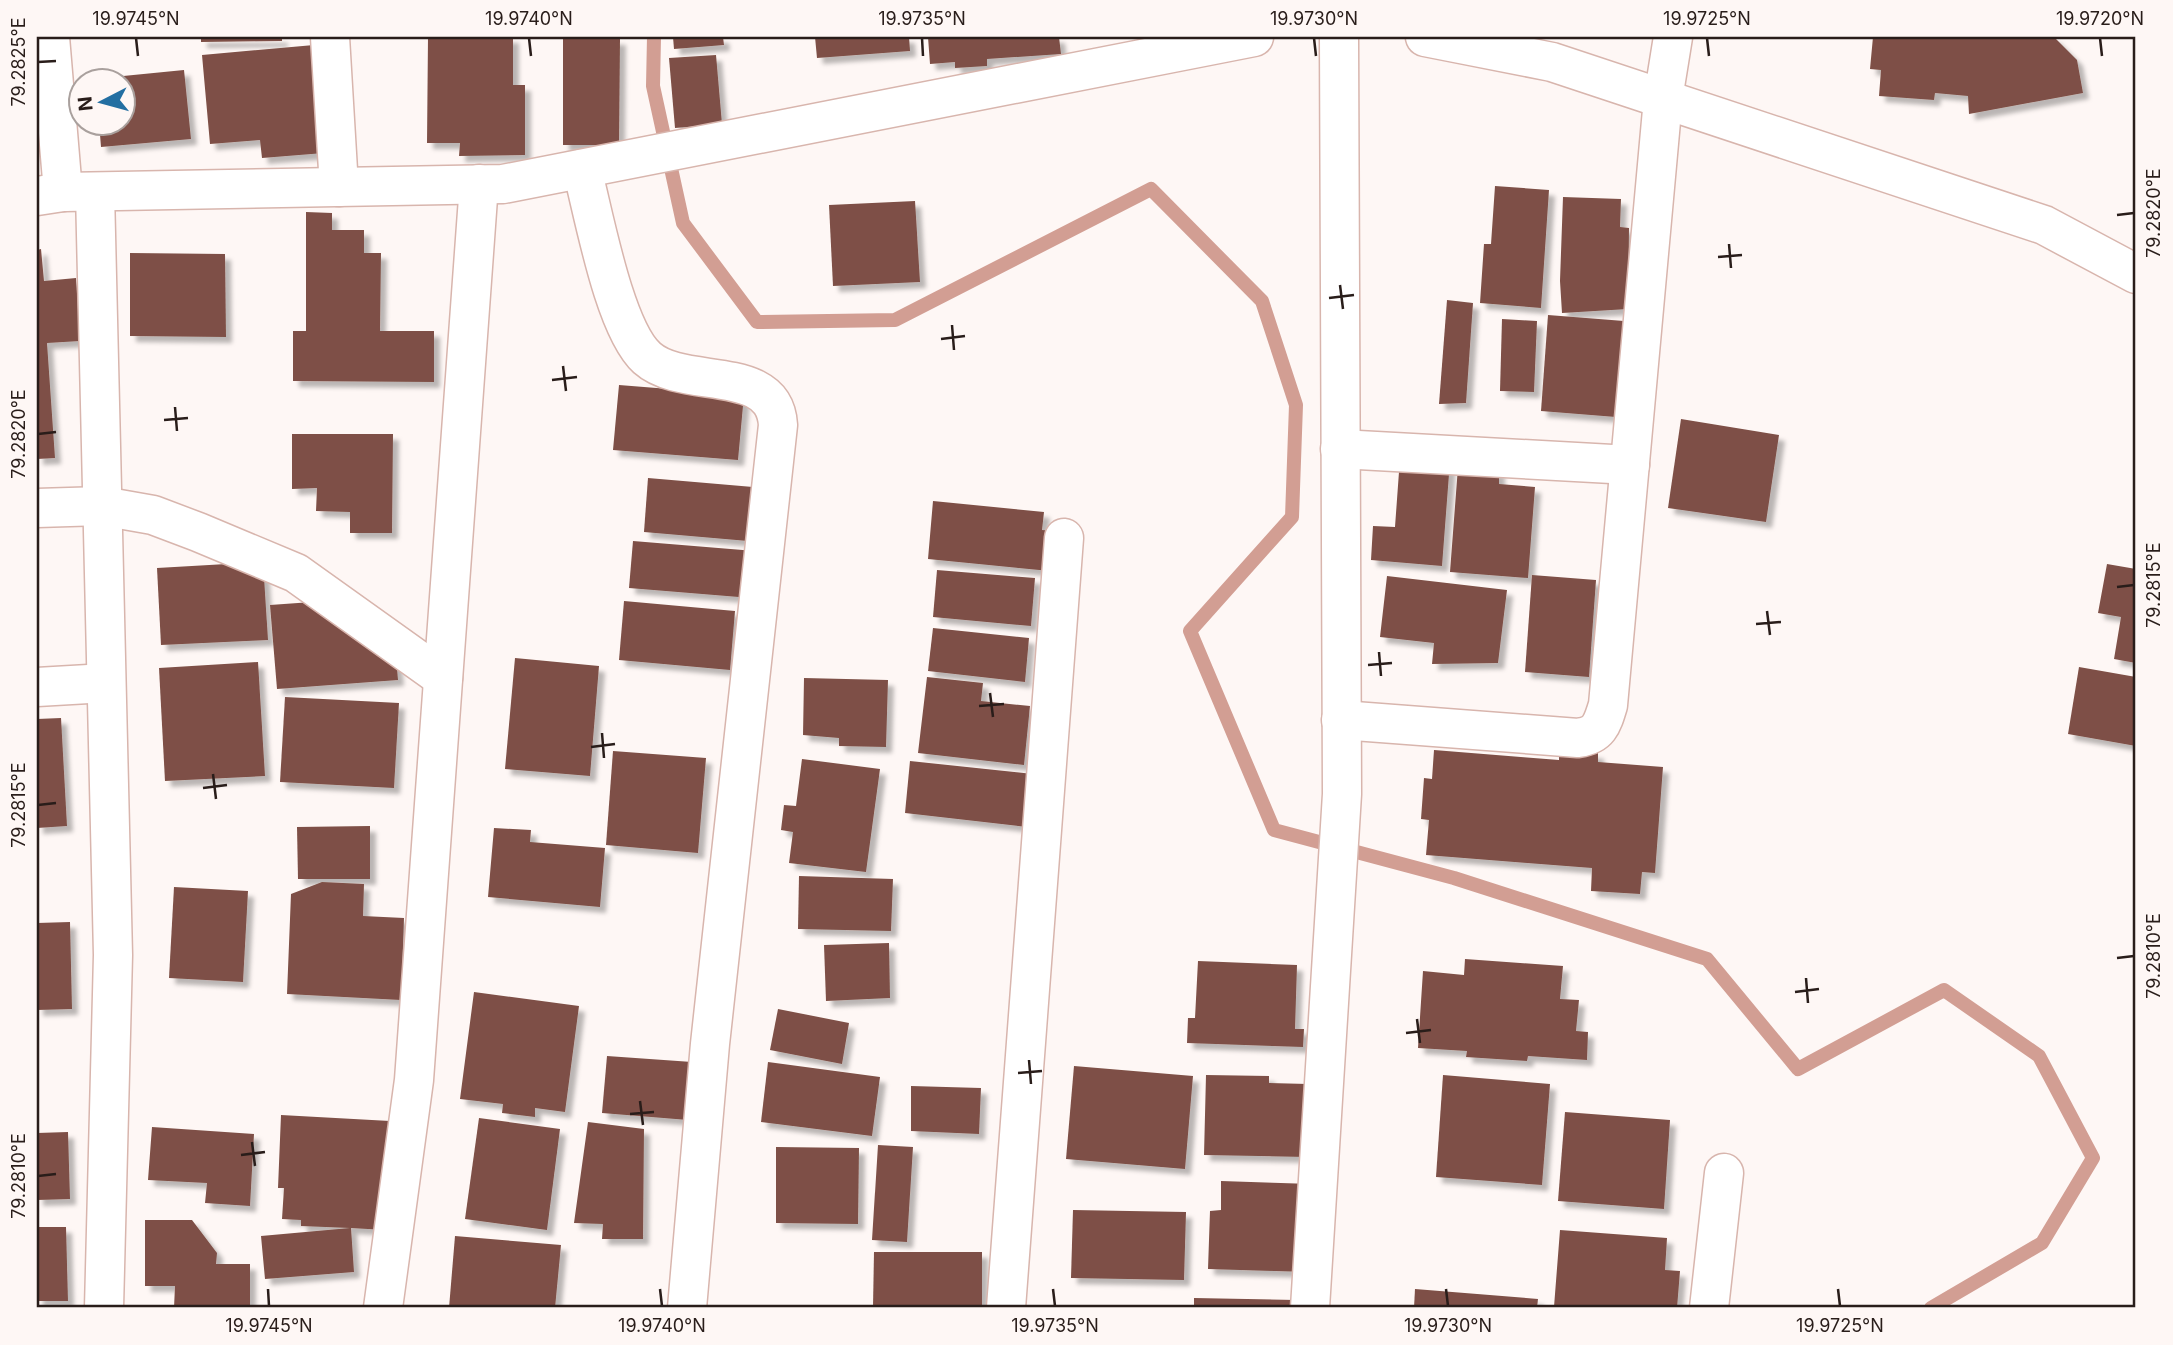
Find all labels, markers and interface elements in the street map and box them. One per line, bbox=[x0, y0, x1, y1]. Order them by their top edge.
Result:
text: 19.9745°N bbox=[92, 8, 180, 29]
text: 19.9740°N bbox=[485, 8, 573, 29]
text: 19.9735°N bbox=[878, 8, 966, 29]
text: 19.9730°N bbox=[1270, 8, 1358, 29]
text: 19.9725°N bbox=[1663, 8, 1751, 29]
text: 19.9720°N bbox=[2056, 8, 2144, 29]
text: 79.2825°E bbox=[8, 18, 29, 106]
north arrow bbox=[66, 66, 136, 136]
text: N bbox=[73, 95, 98, 112]
text: 79.2820°E bbox=[2143, 168, 2164, 258]
text: 79.2820°E bbox=[8, 389, 29, 479]
text: 79.2815°E bbox=[2143, 542, 2164, 628]
text: 79.2815°E bbox=[8, 762, 29, 848]
text: 79.2810°E bbox=[2143, 913, 2164, 999]
text: 79.2810°E bbox=[8, 1133, 29, 1219]
text: 19.9745°N bbox=[225, 1315, 313, 1336]
text: 19.9740°N bbox=[618, 1315, 706, 1336]
text: 19.9735°N bbox=[1011, 1315, 1099, 1336]
text: 19.9730°N bbox=[1404, 1315, 1492, 1336]
text: 19.9725°N bbox=[1796, 1315, 1884, 1336]

